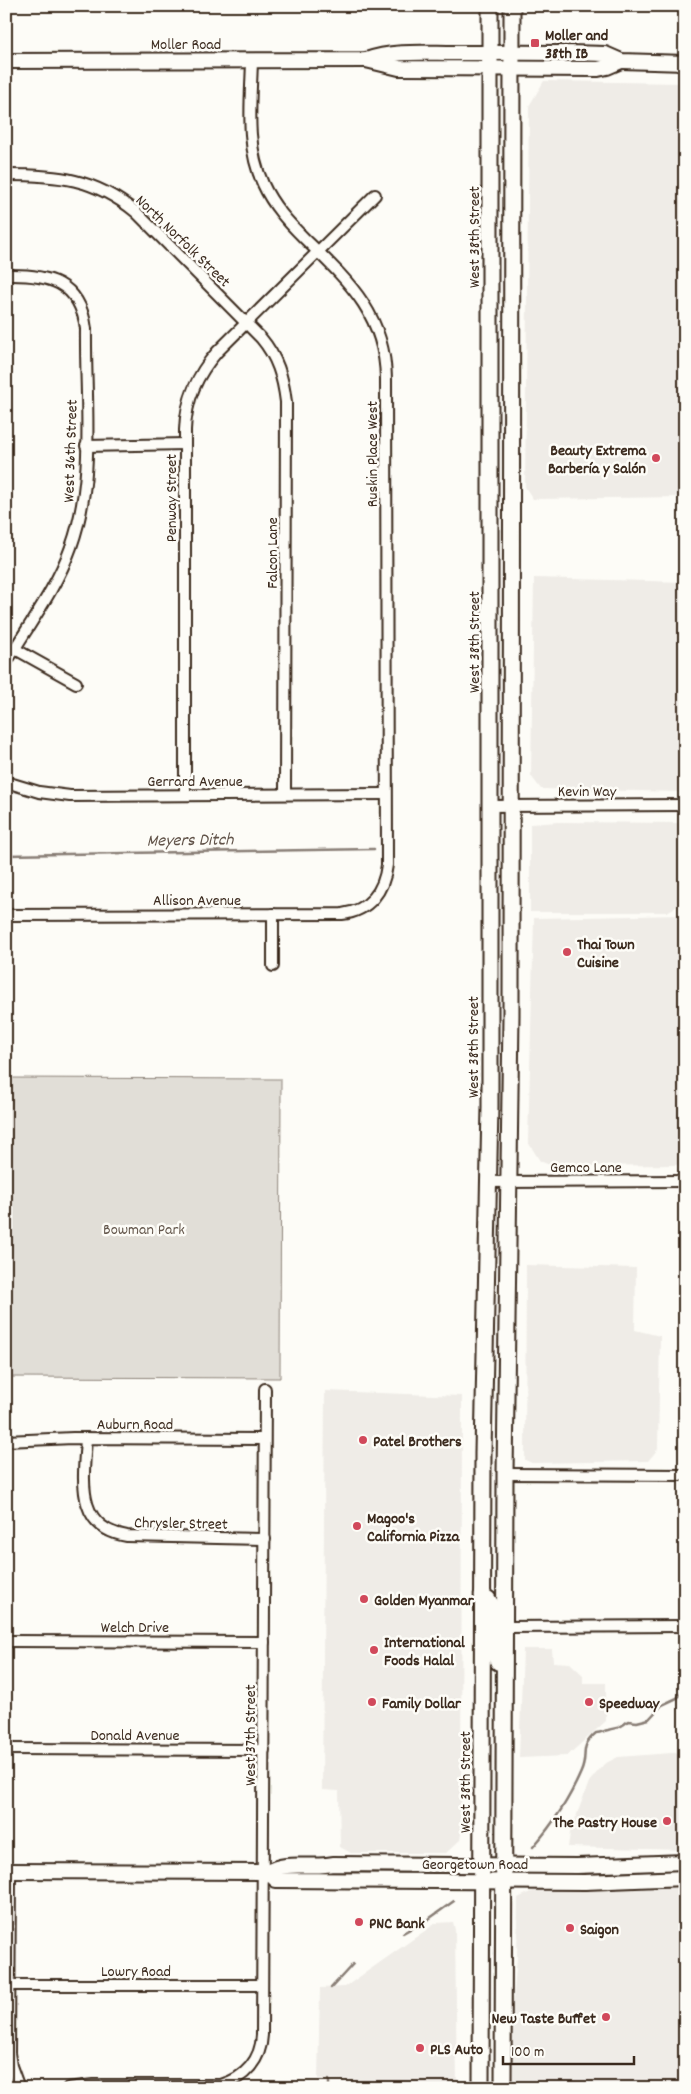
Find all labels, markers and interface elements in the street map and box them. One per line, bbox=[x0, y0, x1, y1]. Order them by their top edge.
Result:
place label: Moller and 38th IB bbox=[545, 25, 608, 66]
street label: Moller Road bbox=[151, 34, 221, 57]
marker: Moller and 38th IB bbox=[529, 37, 541, 49]
street label: West 38th Street bbox=[464, 186, 487, 288]
street label: North Norfolk Street bbox=[130, 190, 235, 293]
street label: West 36th Street bbox=[58, 399, 85, 503]
street label: Ruskin Place West bbox=[362, 401, 385, 507]
place label: Beauty Extrema Barbería y Salón bbox=[548, 440, 647, 481]
marker: Beauty Extrema Barbería y Salón bbox=[650, 452, 662, 464]
street label: Penway Street bbox=[161, 454, 184, 542]
street label: Falcon Lane bbox=[262, 517, 285, 589]
street label: West 38th Street bbox=[464, 591, 487, 693]
street label: Gerrard Avenue bbox=[147, 771, 243, 794]
street label: Kevin Way bbox=[558, 781, 617, 804]
water label: Meyers Ditch bbox=[146, 828, 234, 855]
street label: Allison Avenue bbox=[153, 890, 241, 913]
place label: Thai Town Cuisine bbox=[577, 934, 635, 975]
marker: Thai Town Cuisine bbox=[561, 946, 573, 958]
street label: West 38th Street bbox=[463, 996, 486, 1098]
street label: Gemco Lane bbox=[550, 1157, 622, 1180]
park label: Bowman Park bbox=[103, 1219, 185, 1242]
street label: Auburn Road bbox=[97, 1414, 173, 1437]
place label: Patel Brothers bbox=[373, 1431, 462, 1454]
marker: Patel Brothers bbox=[357, 1434, 369, 1446]
place label: Magoo's California Pizza bbox=[367, 1508, 461, 1549]
street label: Chrysler Street bbox=[134, 1512, 228, 1537]
marker: Magoo's California Pizza bbox=[351, 1520, 363, 1532]
place label: Golden Myanmar bbox=[374, 1590, 475, 1613]
marker: Golden Myanmar bbox=[358, 1593, 370, 1605]
street label: Welch Drive bbox=[101, 1617, 169, 1640]
place label: International Foods Halal bbox=[384, 1632, 465, 1673]
marker: International Foods Halal bbox=[368, 1644, 380, 1656]
street label: West 37th Street bbox=[240, 1684, 263, 1786]
place label: Family Dollar bbox=[382, 1693, 462, 1716]
place label: Speedway bbox=[599, 1693, 661, 1716]
marker: Family Dollar bbox=[366, 1696, 378, 1708]
marker: Speedway bbox=[583, 1696, 595, 1708]
street label: Donald Avenue bbox=[90, 1725, 180, 1748]
street label: West 38th Street bbox=[455, 1731, 478, 1833]
place label: The Pastry House bbox=[553, 1812, 657, 1835]
marker: The Pastry House bbox=[661, 1815, 673, 1827]
street label: Georgetown Road bbox=[422, 1854, 528, 1877]
place label: PNC Bank bbox=[369, 1913, 425, 1936]
marker: PNC Bank bbox=[353, 1916, 365, 1928]
place label: Saigon bbox=[580, 1919, 619, 1942]
marker: Saigon bbox=[564, 1922, 576, 1934]
street label: Lowry Road bbox=[101, 1961, 171, 1984]
place label: New Taste Buffet bbox=[492, 2008, 596, 2031]
marker: New Taste Buffet bbox=[600, 2011, 612, 2023]
scale bar bbox=[503, 2034, 635, 2066]
place label: PLS Auto bbox=[430, 2039, 483, 2062]
marker: PLS Auto bbox=[414, 2042, 426, 2054]
text: 100 m bbox=[511, 2042, 544, 2064]

